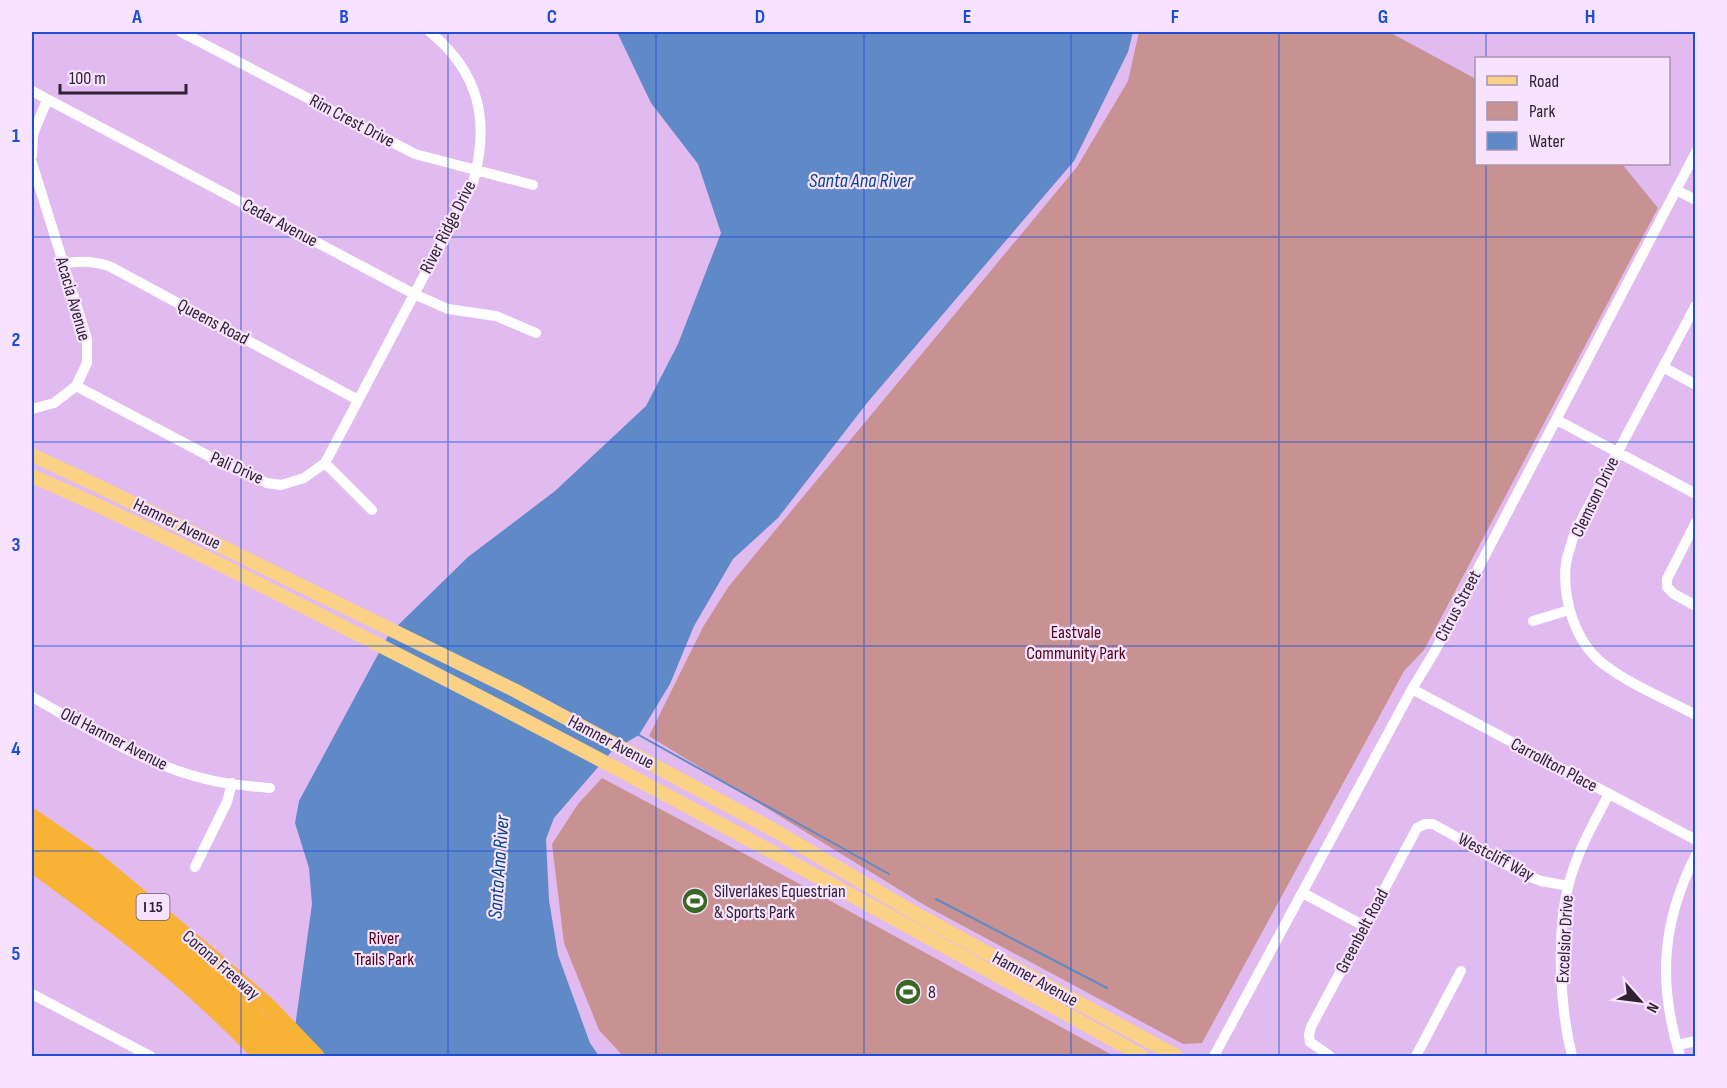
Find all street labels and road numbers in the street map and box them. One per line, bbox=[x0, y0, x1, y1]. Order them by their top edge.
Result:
street label: Rim Crest Drive bbox=[306, 90, 398, 152]
street label: River Ridge Drive bbox=[416, 177, 480, 277]
street label: Cedar Avenue bbox=[239, 194, 321, 252]
street label: Acacia Avenue bbox=[51, 254, 95, 343]
street label: Queens Road bbox=[174, 294, 252, 350]
street label: Pali Drive bbox=[207, 447, 267, 489]
street label: Clemson Drive bbox=[1567, 453, 1623, 541]
street label: Hamner Avenue bbox=[130, 494, 224, 554]
street label: Citrus Street bbox=[1431, 566, 1486, 645]
street label: Old Hamner Avenue bbox=[57, 703, 171, 775]
street label: Hamner Avenue bbox=[564, 711, 658, 773]
street label: Carrollton Place bbox=[1507, 733, 1601, 797]
street label: Westcliff Way bbox=[1454, 828, 1538, 886]
street label: Greenbelt Road bbox=[1331, 885, 1393, 977]
road number: I 15 bbox=[136, 894, 170, 920]
street label: Excelsior Drive bbox=[1552, 894, 1578, 984]
street label: Corona Freeway bbox=[178, 926, 264, 1004]
street label: Hamner Avenue bbox=[989, 947, 1081, 1011]

